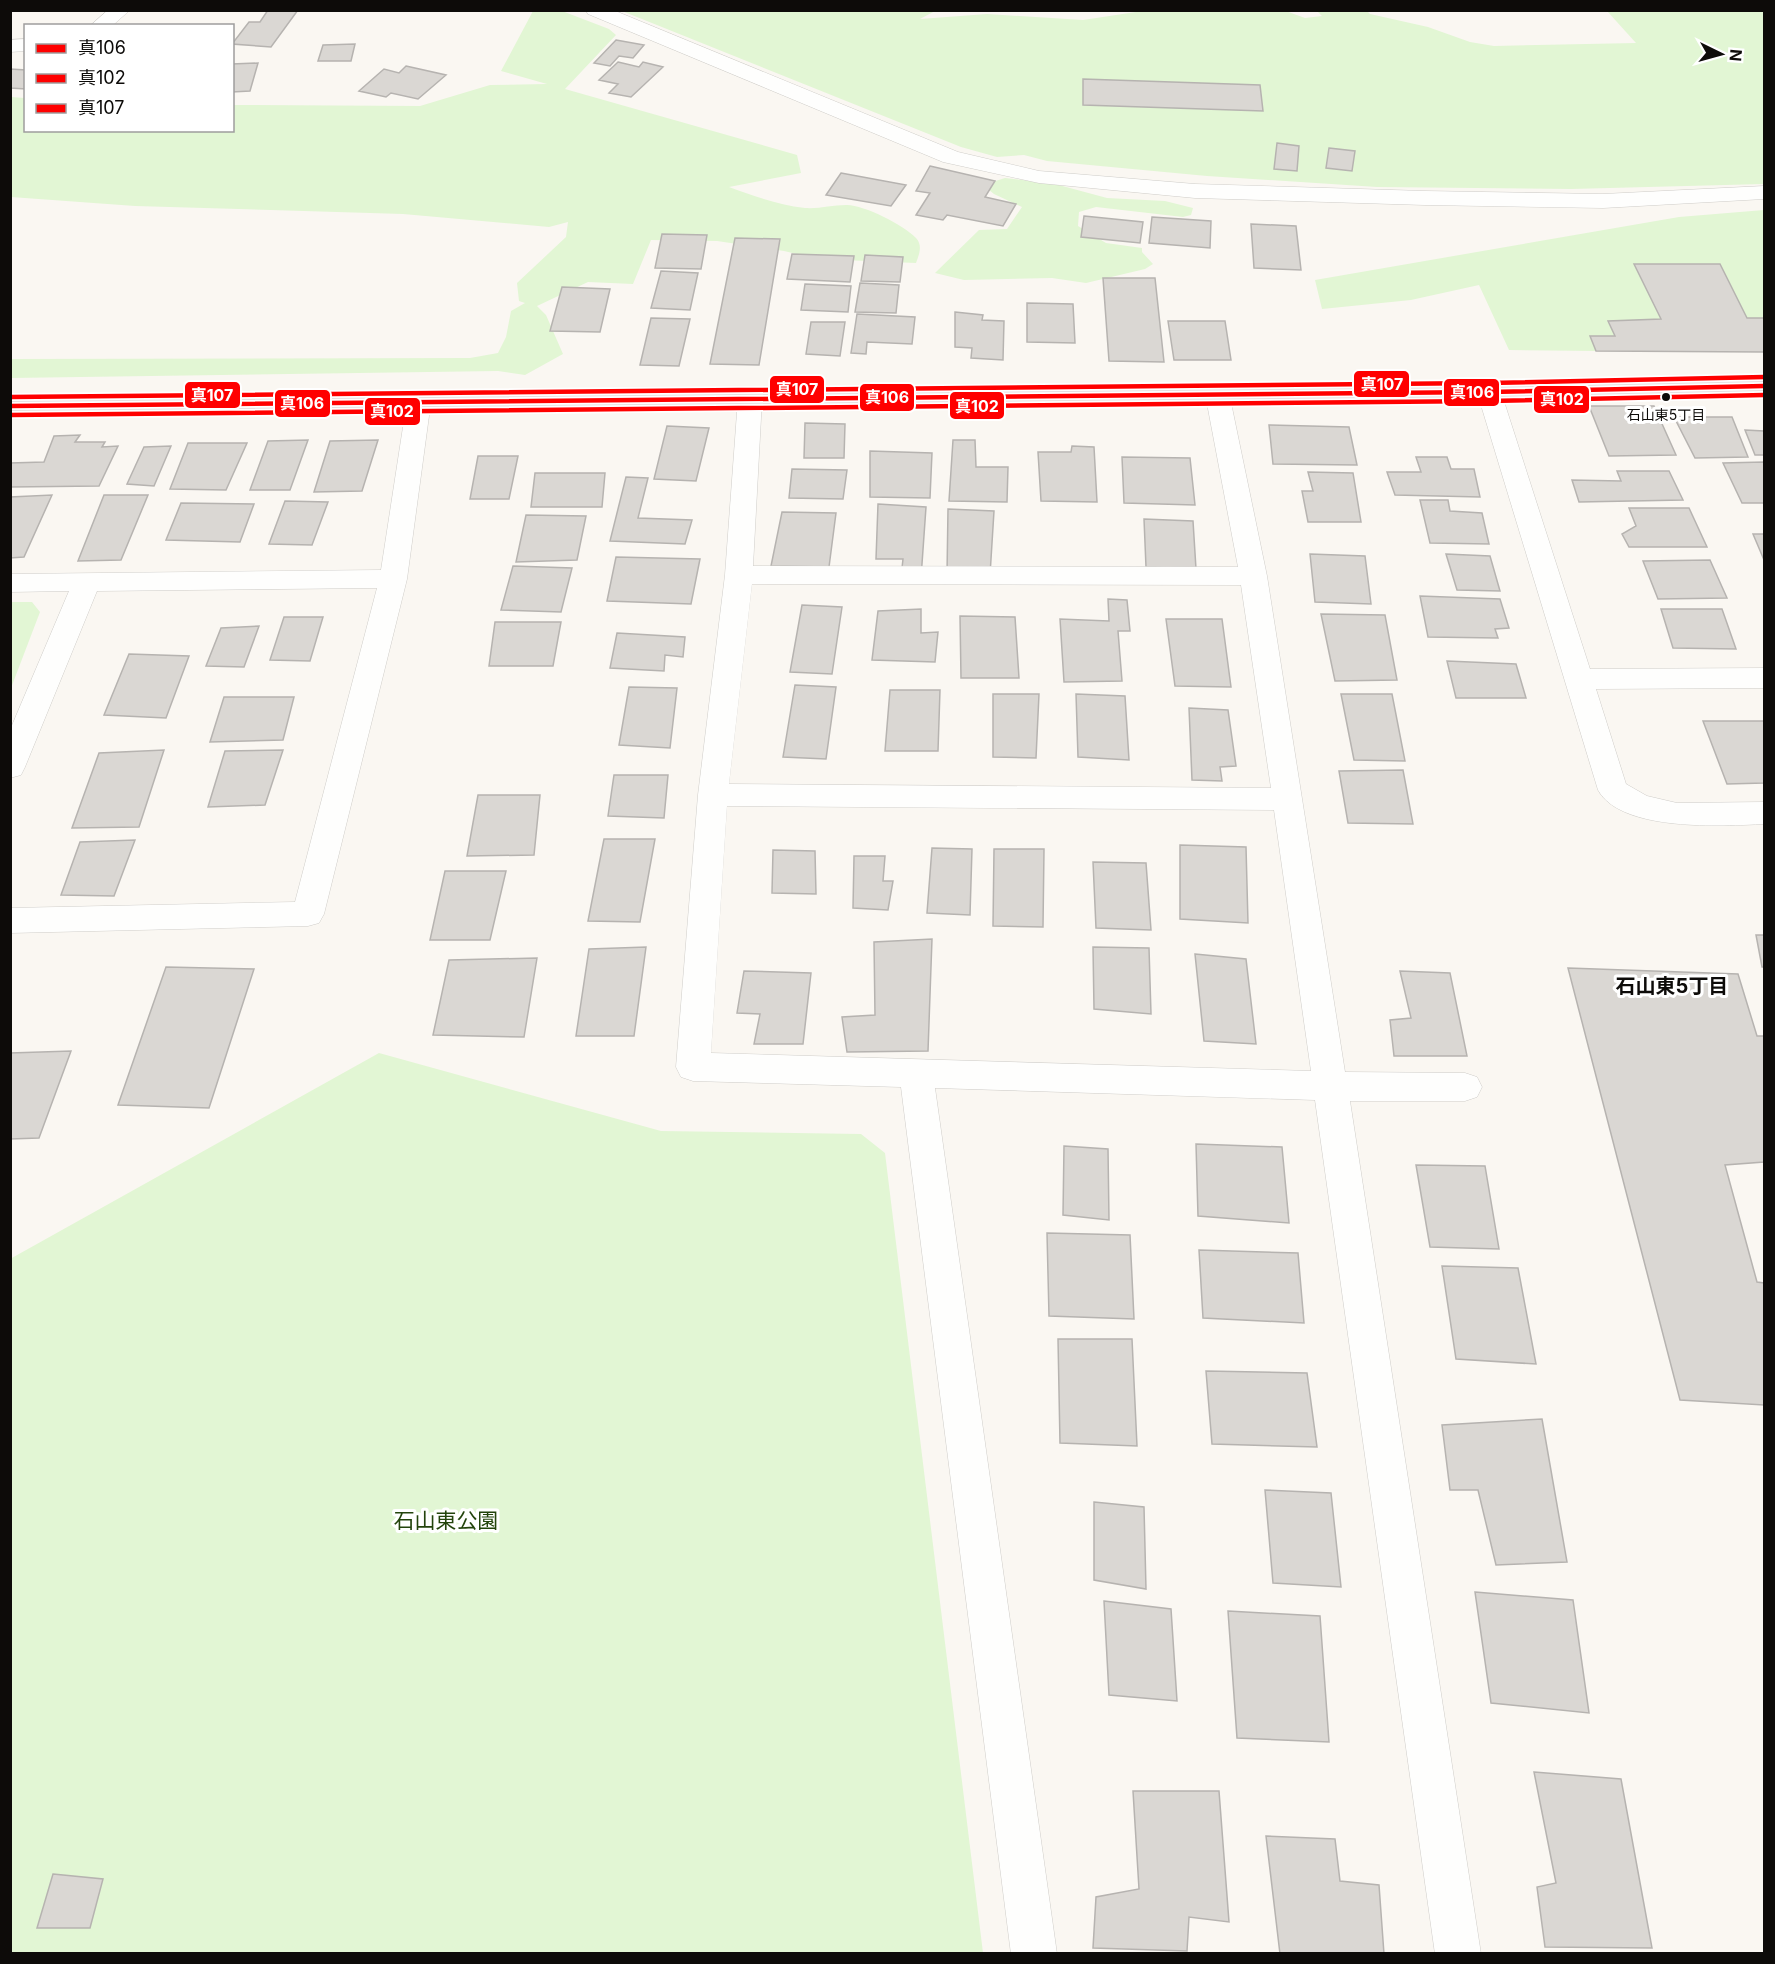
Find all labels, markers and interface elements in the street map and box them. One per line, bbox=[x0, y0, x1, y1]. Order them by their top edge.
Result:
legend bbox=[24, 24, 234, 132]
north arrow bbox=[1691, 24, 1751, 84]
text: 真106 bbox=[78, 37, 126, 58]
text: N bbox=[1725, 48, 1746, 62]
text: 真102 bbox=[78, 67, 126, 88]
text: 真107 bbox=[78, 97, 125, 118]
line badge: 真107 bbox=[1353, 370, 1410, 398]
text: 真107 bbox=[1361, 374, 1403, 394]
line badge: 真107 bbox=[769, 375, 825, 404]
line badge: 真106 bbox=[1443, 378, 1500, 407]
text: 真107 bbox=[776, 379, 818, 399]
line badge: 真107 bbox=[184, 381, 241, 409]
text: 真106 bbox=[1450, 382, 1494, 402]
line badge: 真106 bbox=[859, 383, 915, 412]
text: 真107 bbox=[191, 385, 233, 405]
line badge: 真102 bbox=[1533, 385, 1590, 414]
text: 真106 bbox=[865, 387, 909, 407]
line badge: 真106 bbox=[274, 389, 331, 418]
text: 真102 bbox=[1540, 389, 1584, 409]
line badge: 真102 bbox=[949, 391, 1005, 420]
marker: 石山東5丁目 bbox=[1660, 391, 1672, 403]
text: 真106 bbox=[280, 393, 324, 413]
text: 真102 bbox=[955, 396, 999, 416]
line badge: 真102 bbox=[364, 397, 421, 426]
text: 真102 bbox=[370, 401, 414, 421]
place label: 石山東5丁目 bbox=[1627, 406, 1705, 423]
district label: 石山東5丁目 bbox=[1616, 974, 1728, 998]
park label: 石山東公園 bbox=[394, 1508, 499, 1533]

